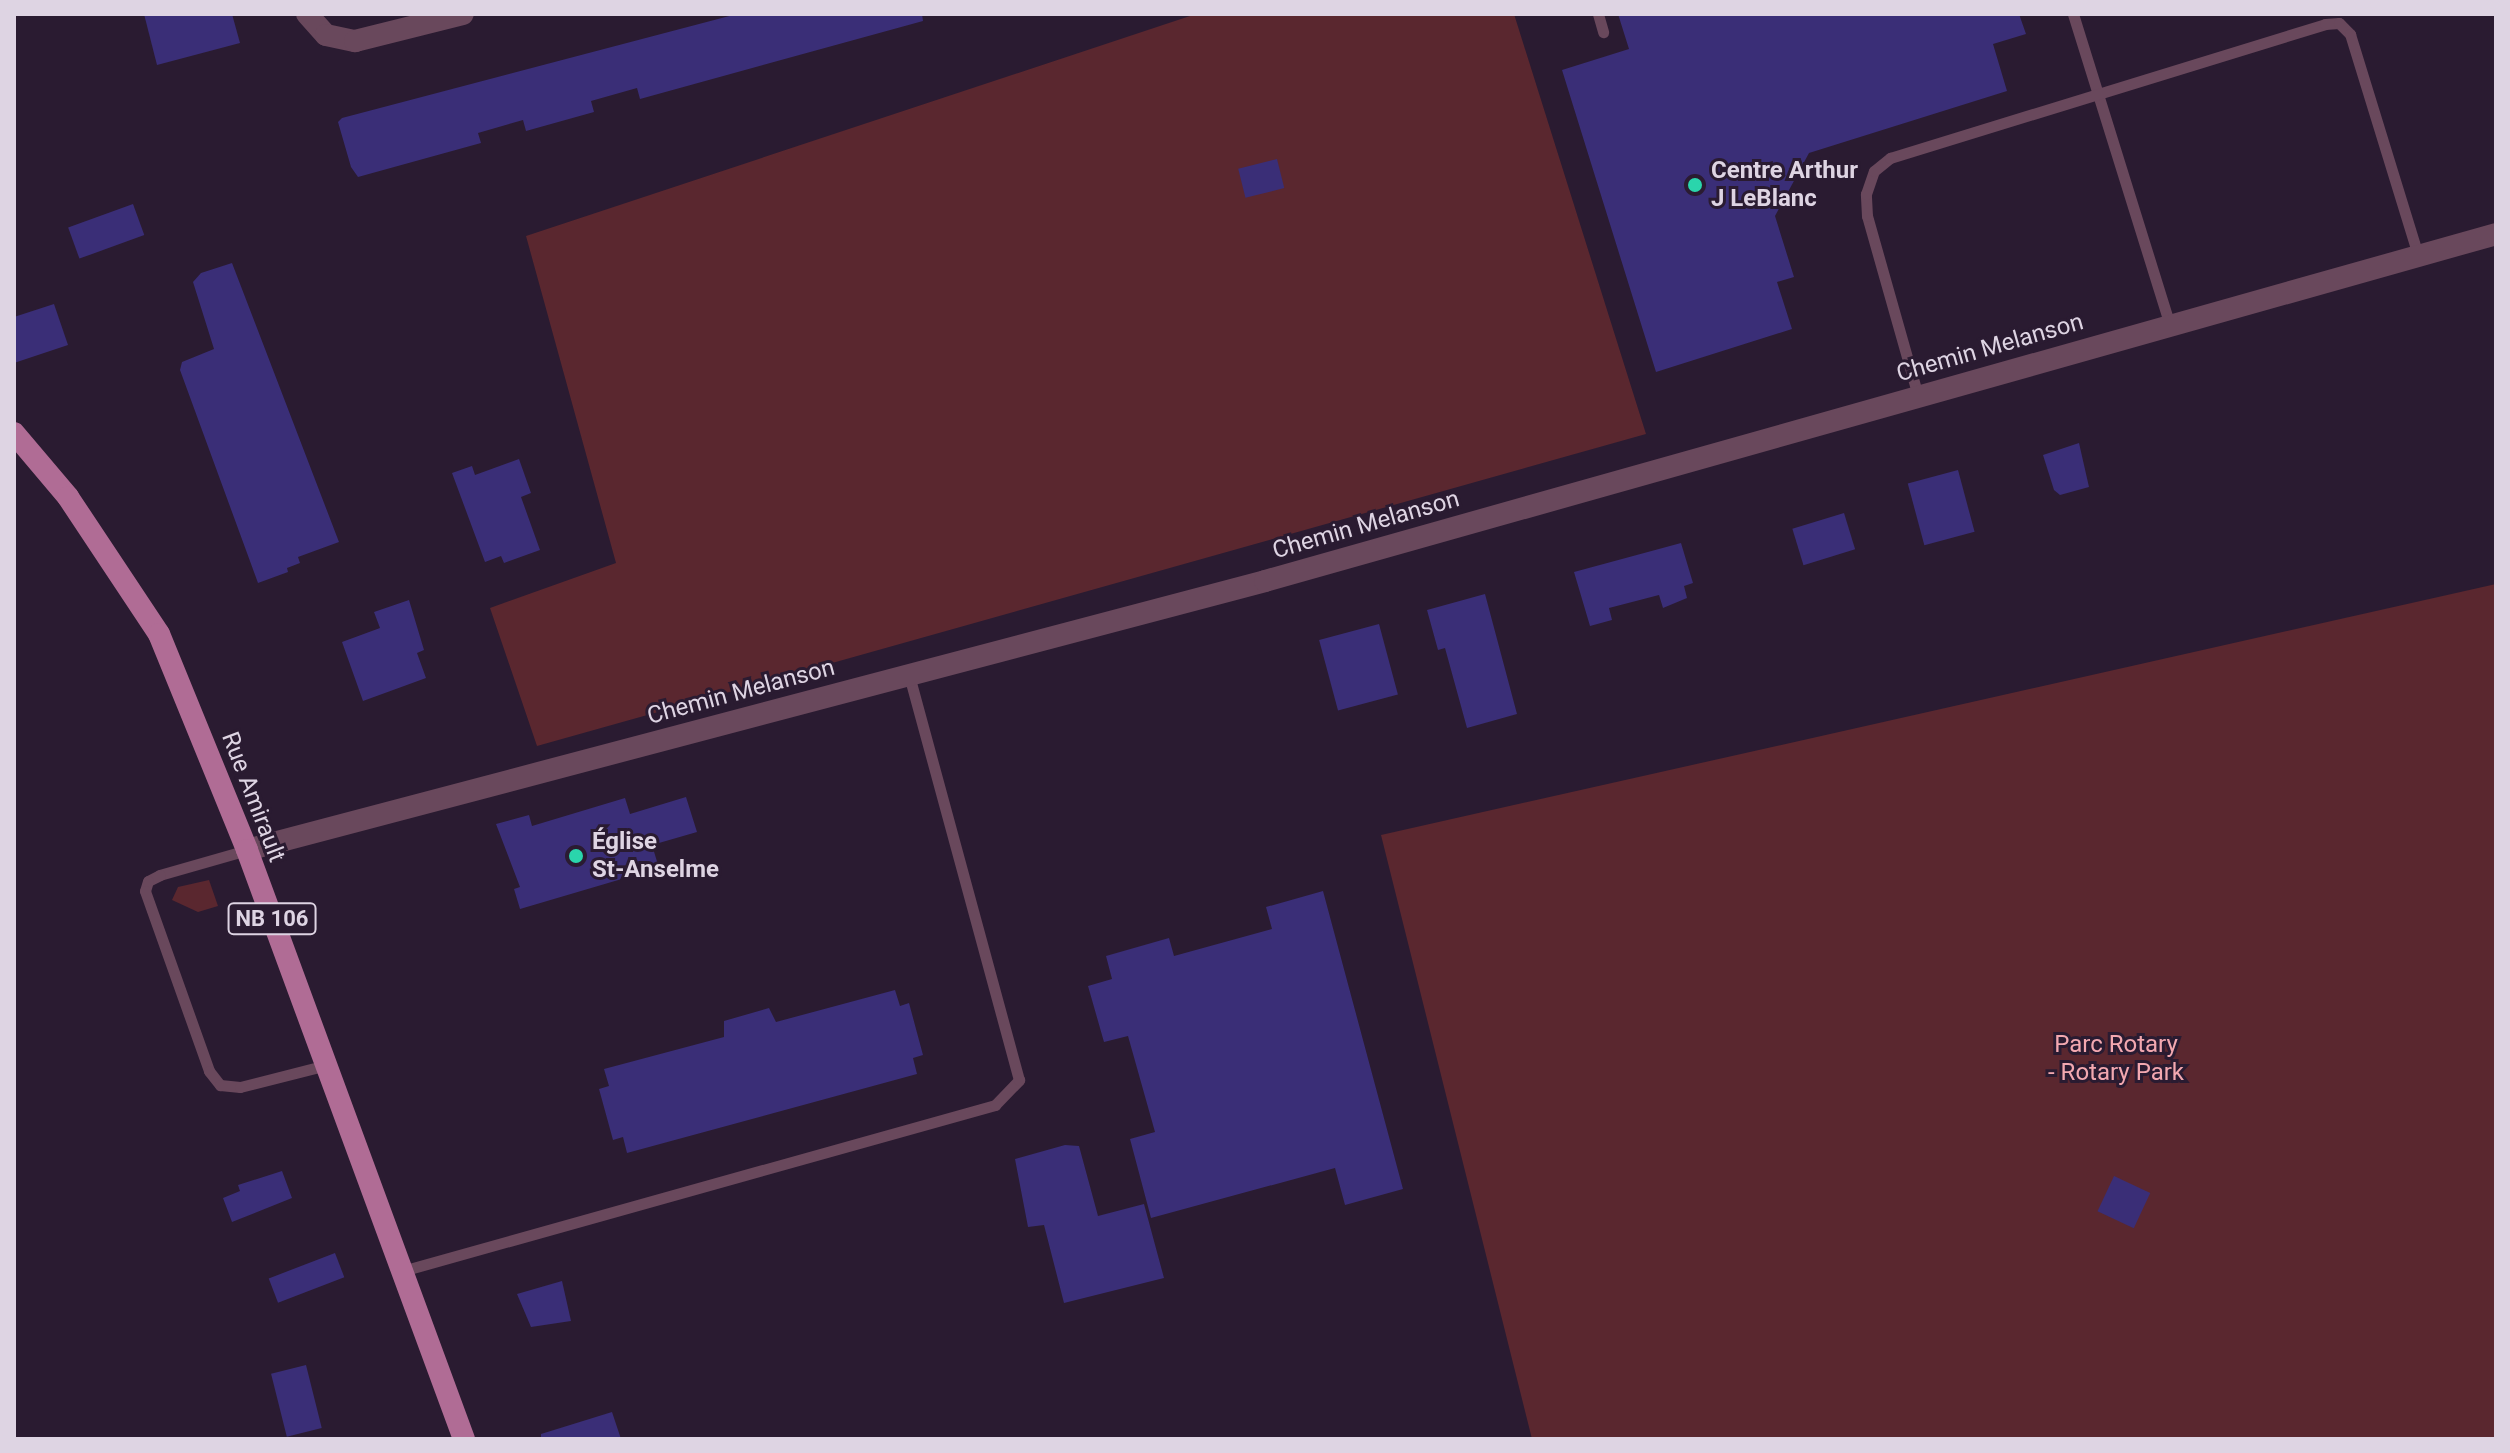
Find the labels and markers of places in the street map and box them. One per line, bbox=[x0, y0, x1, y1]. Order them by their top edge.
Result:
place label: Centre Arthur J LeBlanc bbox=[1711, 157, 1858, 213]
marker: Centre Arthur J LeBlanc bbox=[1686, 176, 1704, 194]
place label: Église St-Anselme bbox=[592, 828, 719, 884]
marker: Église St-Anselme bbox=[567, 847, 585, 865]

